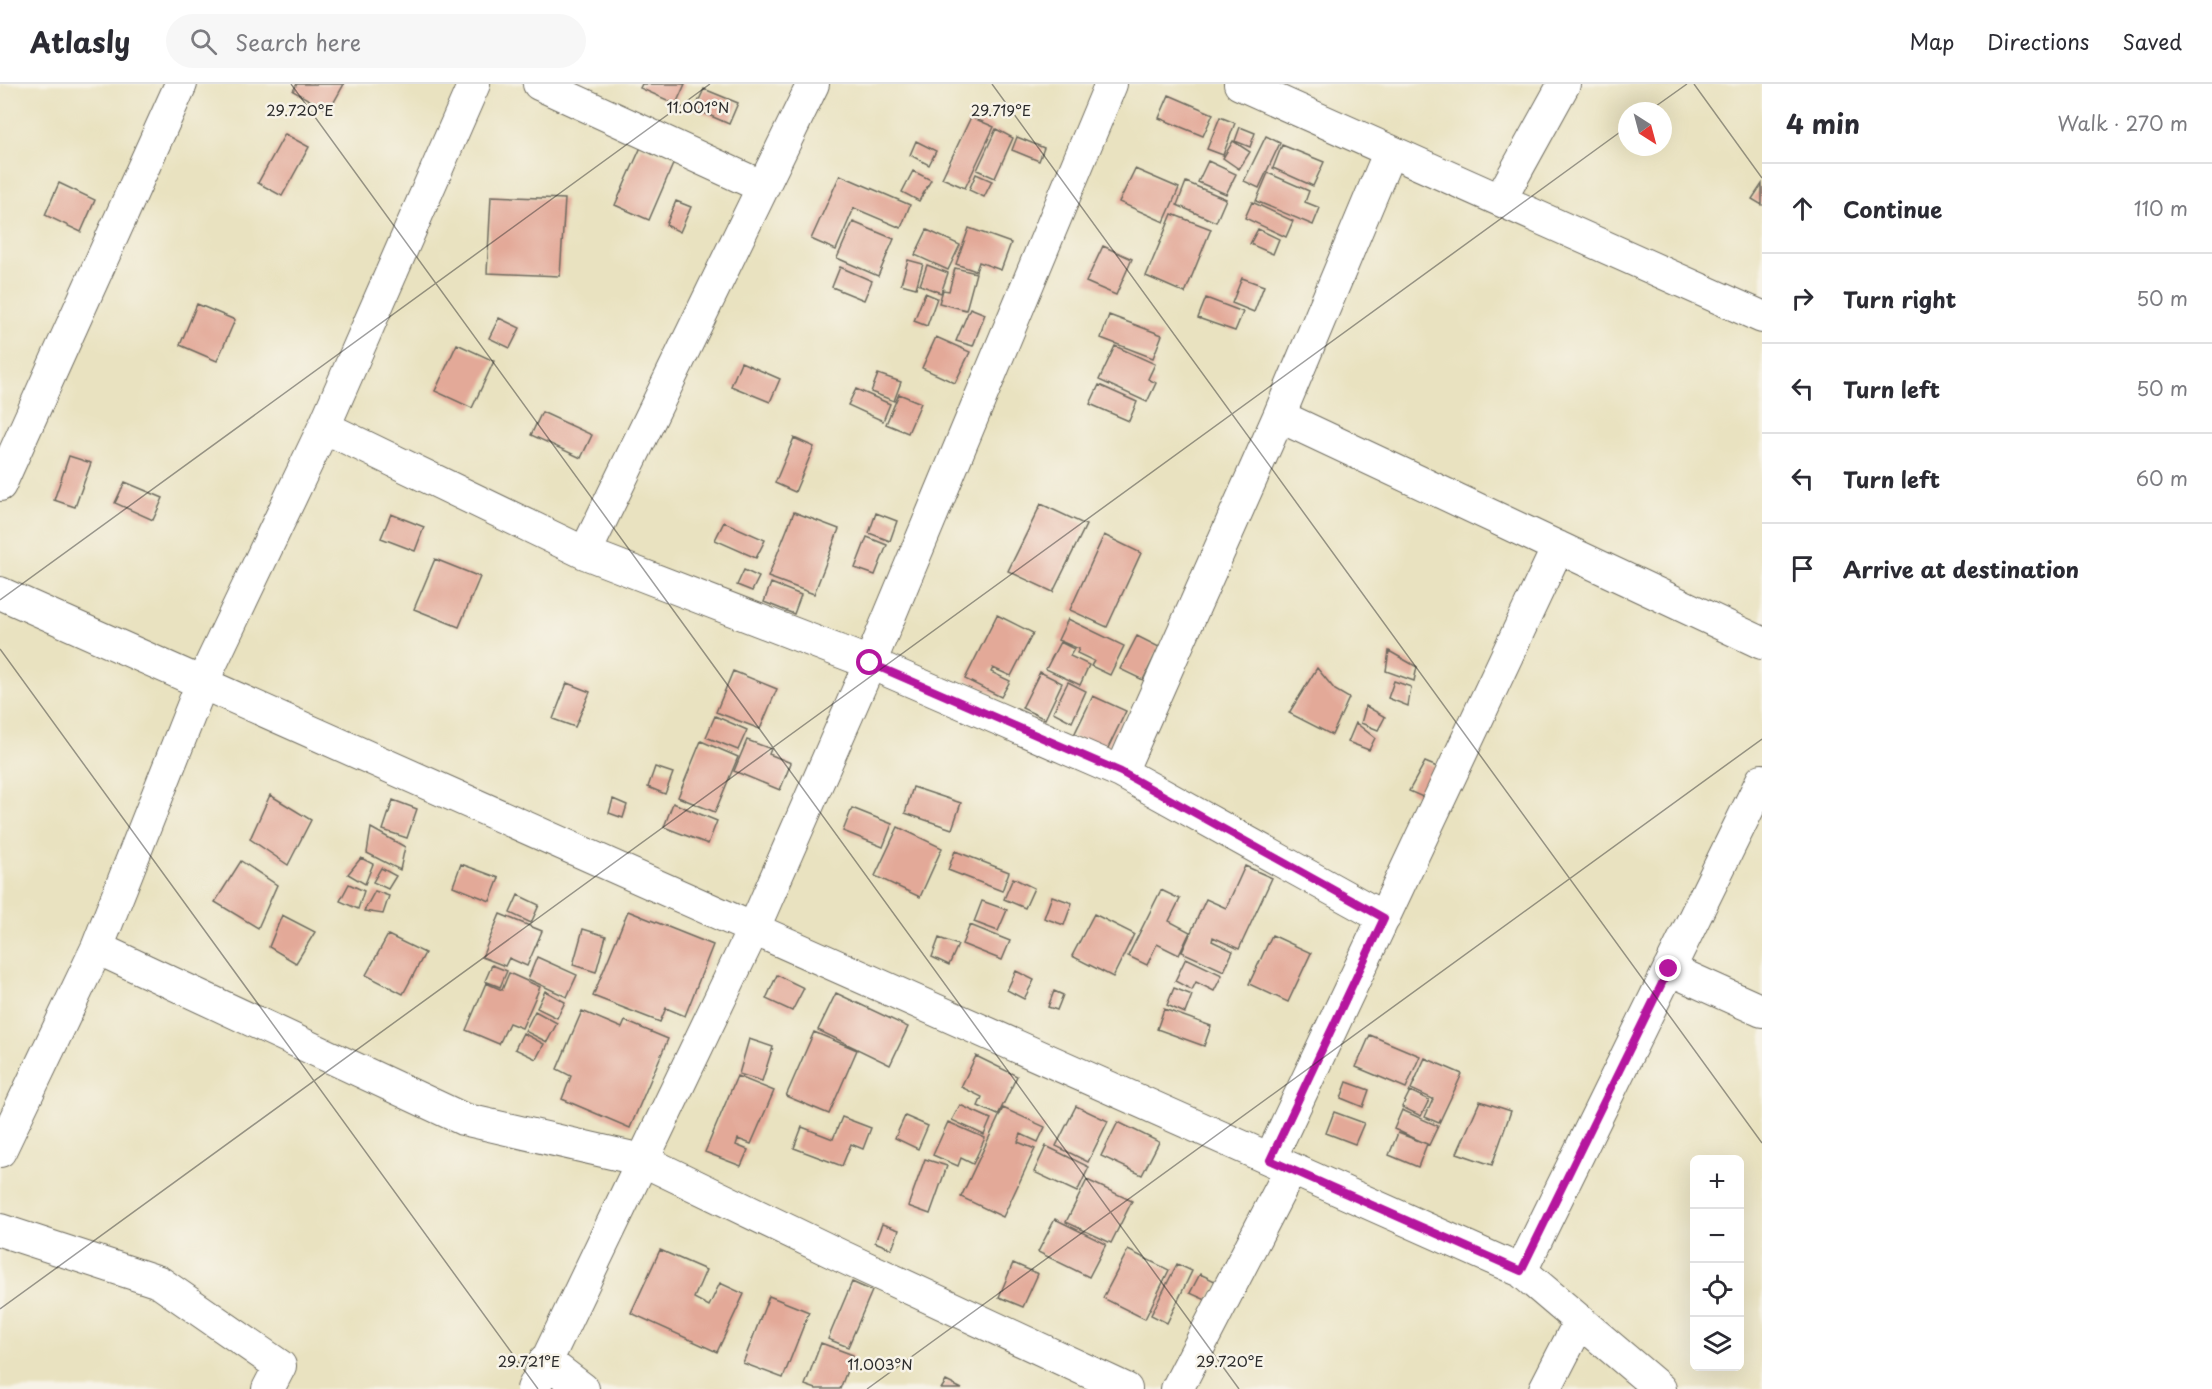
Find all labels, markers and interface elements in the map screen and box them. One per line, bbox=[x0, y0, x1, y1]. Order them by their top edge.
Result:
search box bbox=[166, 14, 586, 68]
text: Atlasly bbox=[30, 20, 130, 63]
icon: search bbox=[187, 25, 220, 58]
text: Search here bbox=[235, 25, 361, 58]
text: Map bbox=[1909, 25, 1954, 57]
text: Directions bbox=[1987, 25, 2089, 57]
text: Saved bbox=[2122, 25, 2182, 57]
text: 11.001°N bbox=[667, 95, 730, 118]
text: 29.720°E bbox=[266, 98, 334, 121]
text: 29.719°E bbox=[971, 98, 1031, 121]
north arrow bbox=[1618, 102, 1672, 156]
text: 4 min bbox=[1786, 104, 1860, 143]
text: Walk · 270 m bbox=[2057, 108, 2188, 138]
icon: ahead bbox=[1786, 192, 1819, 225]
text: Continue bbox=[1843, 192, 1942, 225]
text: 110 m bbox=[2134, 193, 2188, 223]
icon: right bbox=[1786, 282, 1819, 315]
text: Turn right bbox=[1843, 282, 1956, 315]
text: 50 m bbox=[2136, 283, 2188, 313]
icon: left bbox=[1786, 372, 1819, 405]
text: Turn left bbox=[1843, 372, 1940, 405]
text: 50 m bbox=[2136, 373, 2188, 403]
icon: left bbox=[1786, 462, 1819, 495]
text: Turn left bbox=[1843, 462, 1940, 495]
text: 60 m bbox=[2136, 463, 2188, 493]
icon: arrive bbox=[1786, 552, 1819, 585]
text: Arrive at destination bbox=[1843, 552, 2079, 585]
route start bbox=[856, 649, 882, 675]
route end bbox=[1655, 955, 1681, 981]
map controls bbox=[1690, 1155, 1744, 1371]
button: + bbox=[1690, 1155, 1744, 1209]
button: − bbox=[1690, 1209, 1744, 1263]
button: locate bbox=[1690, 1263, 1744, 1317]
button: layers bbox=[1690, 1317, 1744, 1371]
text: 29.721°E bbox=[498, 1349, 560, 1372]
text: 29.720°E bbox=[1196, 1349, 1264, 1372]
text: 11.003°N bbox=[847, 1352, 913, 1375]

